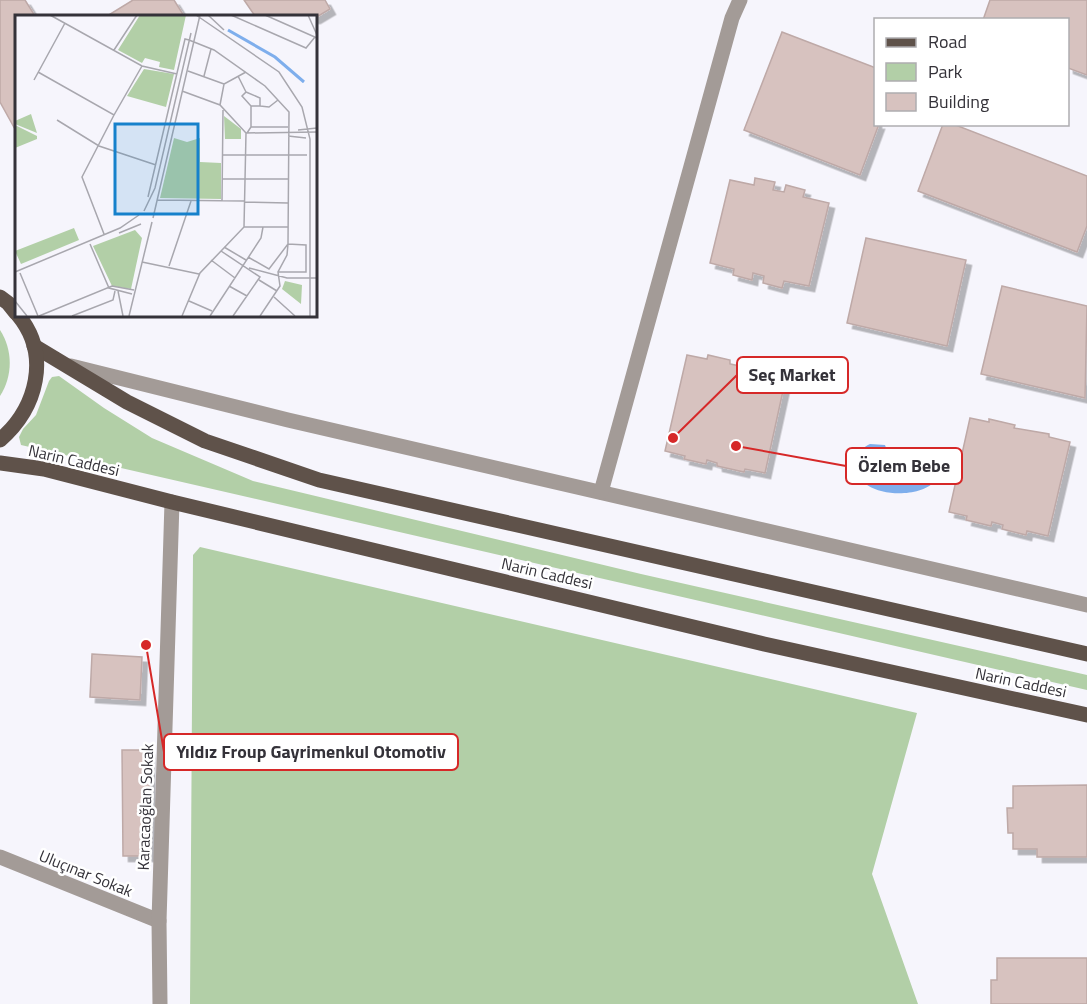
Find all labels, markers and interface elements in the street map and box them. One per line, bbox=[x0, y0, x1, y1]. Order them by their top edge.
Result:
inset map bbox=[15, 15, 316, 316]
legend bbox=[874, 18, 1069, 126]
text: Road bbox=[928, 28, 967, 55]
text: Park bbox=[928, 58, 963, 85]
text: Building bbox=[928, 88, 989, 115]
callout: Seç Market bbox=[737, 357, 848, 393]
text: Seç Market bbox=[748, 361, 836, 388]
street label: Narin Caddesi bbox=[26, 438, 122, 482]
callout: Özlem Bebe bbox=[846, 448, 962, 484]
text: Özlem Bebe bbox=[858, 452, 950, 479]
street label: Narin Caddesi bbox=[499, 551, 595, 595]
street label: Narin Caddesi bbox=[973, 661, 1069, 703]
callout: Yıldız Froup Gayrimenkul Otomotiv bbox=[164, 734, 458, 770]
text: Yıldız Froup Gayrimenkul Otomotiv bbox=[176, 738, 446, 765]
street label: Karacaoğlan Sokak bbox=[131, 743, 159, 871]
street label: Uluçınar Sokak bbox=[36, 843, 137, 903]

